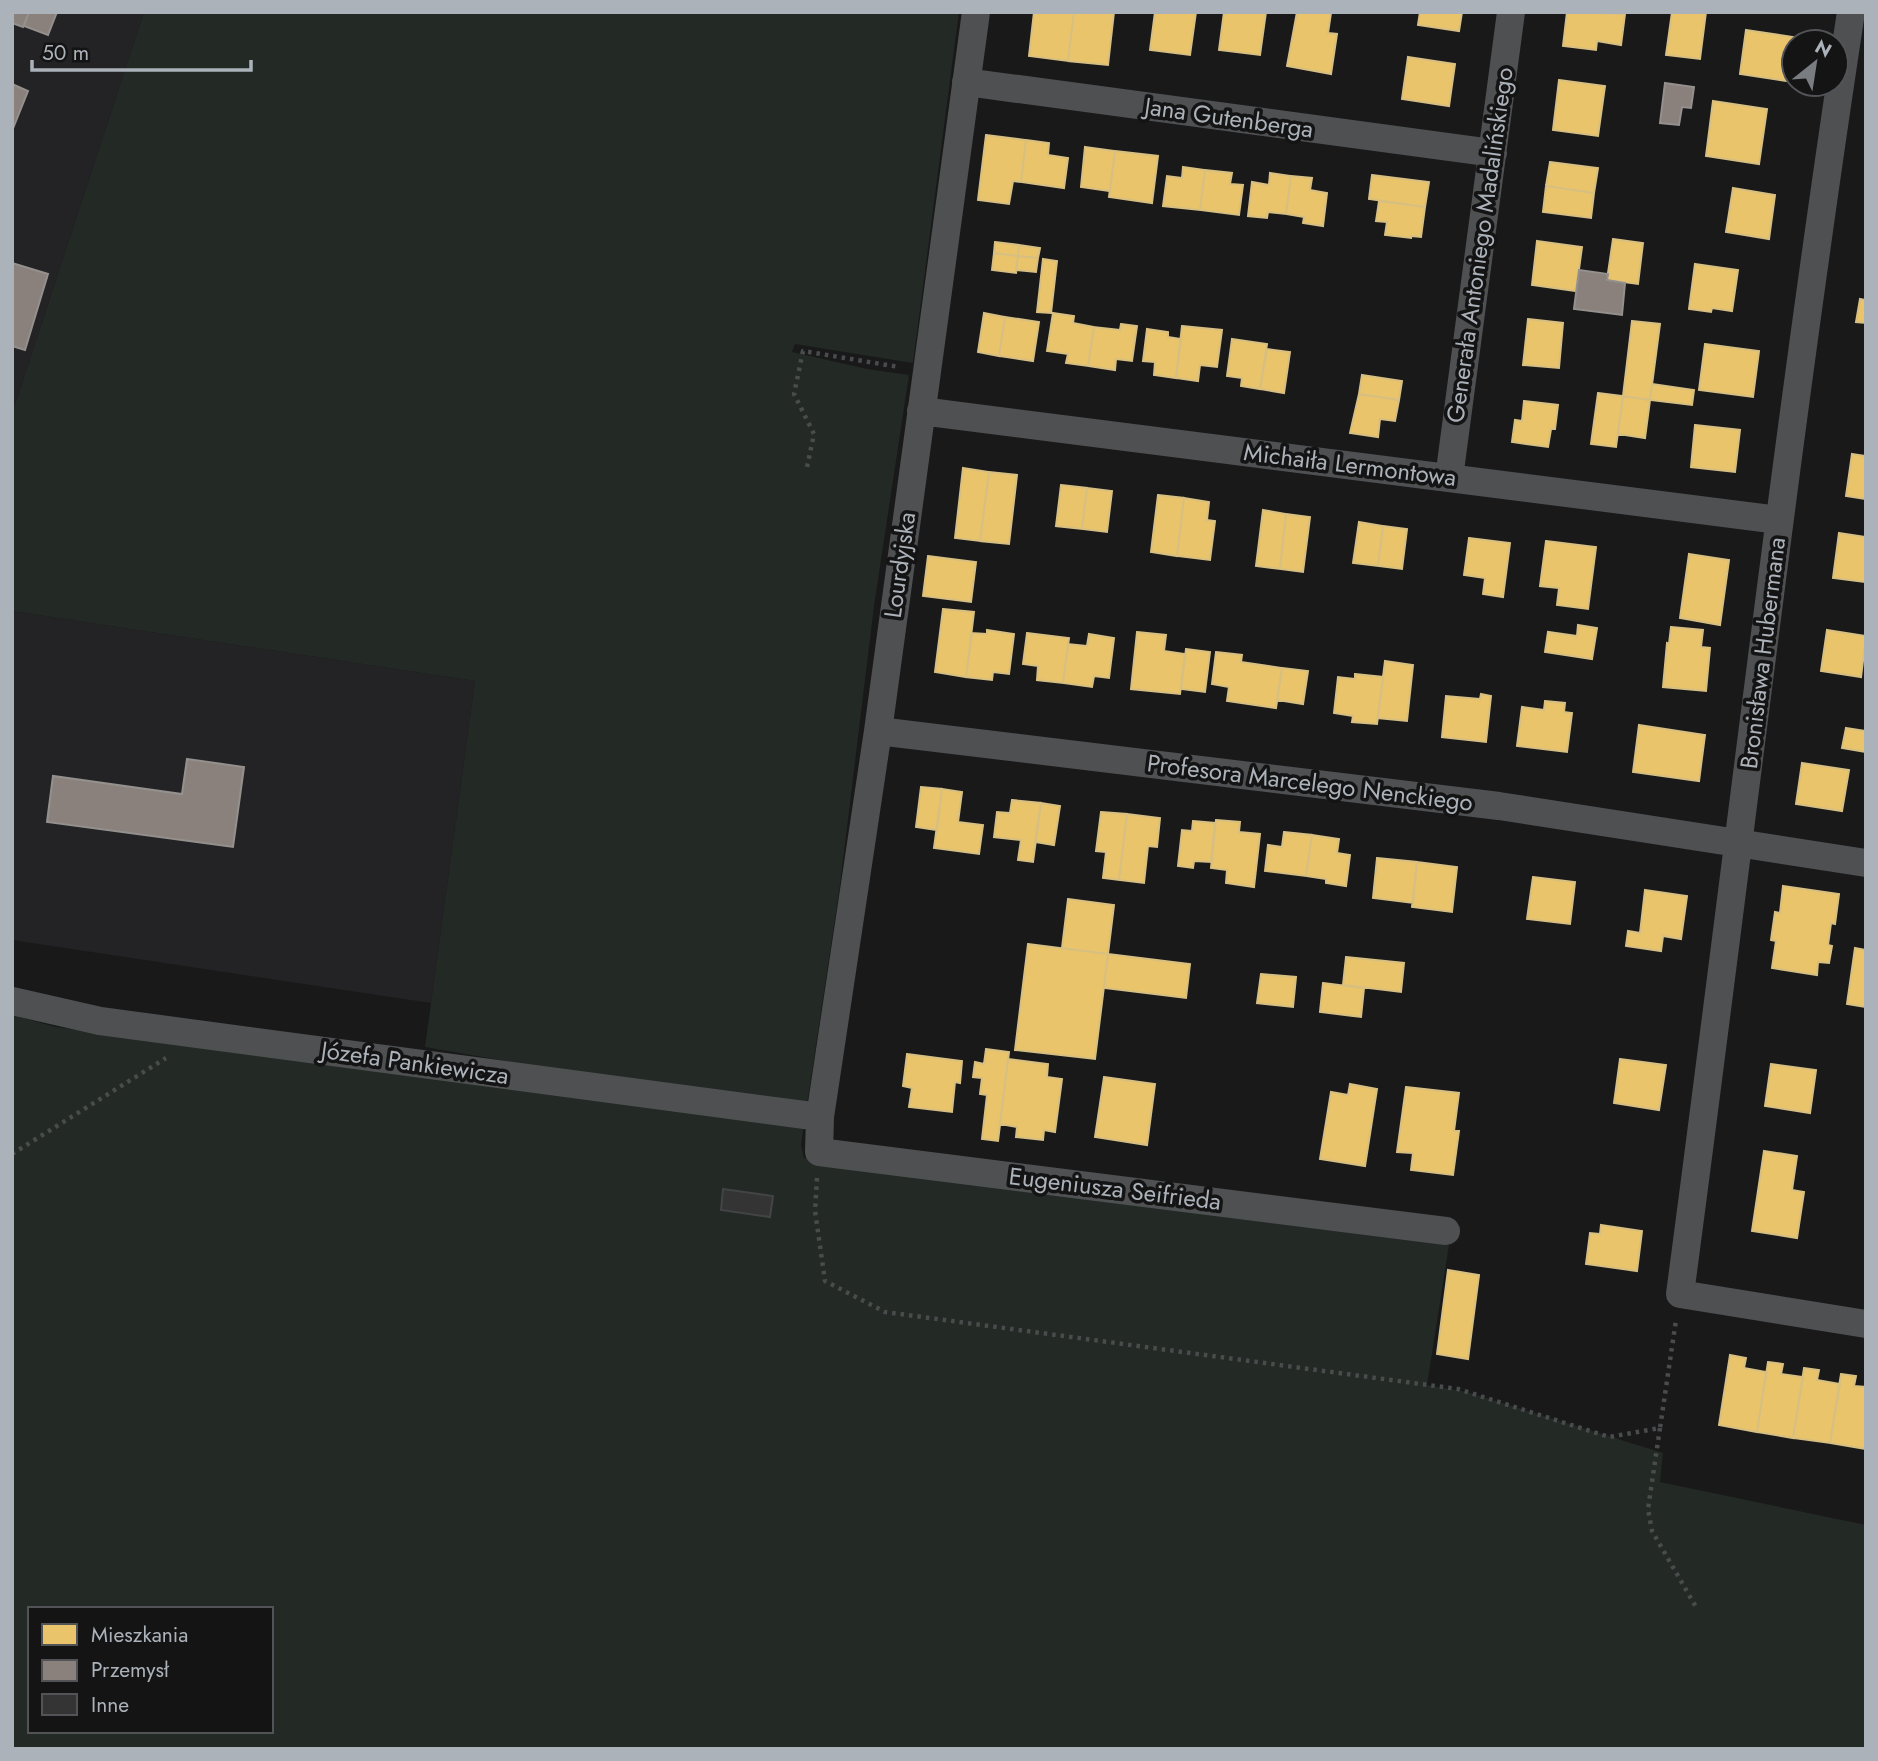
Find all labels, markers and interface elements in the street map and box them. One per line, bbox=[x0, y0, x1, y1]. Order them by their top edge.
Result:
scale bar bbox=[32, 28, 250, 72]
north arrow bbox=[1780, 28, 1850, 98]
text: N bbox=[1810, 33, 1837, 64]
text: 50 m bbox=[42, 38, 89, 68]
street label: Generała Antoniego Madalińskiego bbox=[1437, 65, 1522, 425]
street label: Jana Gutenberga bbox=[1140, 88, 1316, 147]
street label: Michaiła Lermontowa bbox=[1242, 434, 1458, 495]
street label: Lourdyjska bbox=[875, 510, 924, 620]
street label: Bronisława Hubermana bbox=[1731, 535, 1794, 771]
street label: Profesora Marcelego Nenckiego bbox=[1145, 745, 1475, 820]
street label: Józefa Pankiewicza bbox=[316, 1032, 511, 1093]
street label: Eugeniusza Seifrieda bbox=[1007, 1158, 1223, 1219]
legend bbox=[28, 1607, 273, 1733]
text: Mieszkania bbox=[91, 1620, 188, 1650]
text: Przemysł bbox=[91, 1655, 170, 1685]
text: Inne bbox=[91, 1690, 129, 1720]

